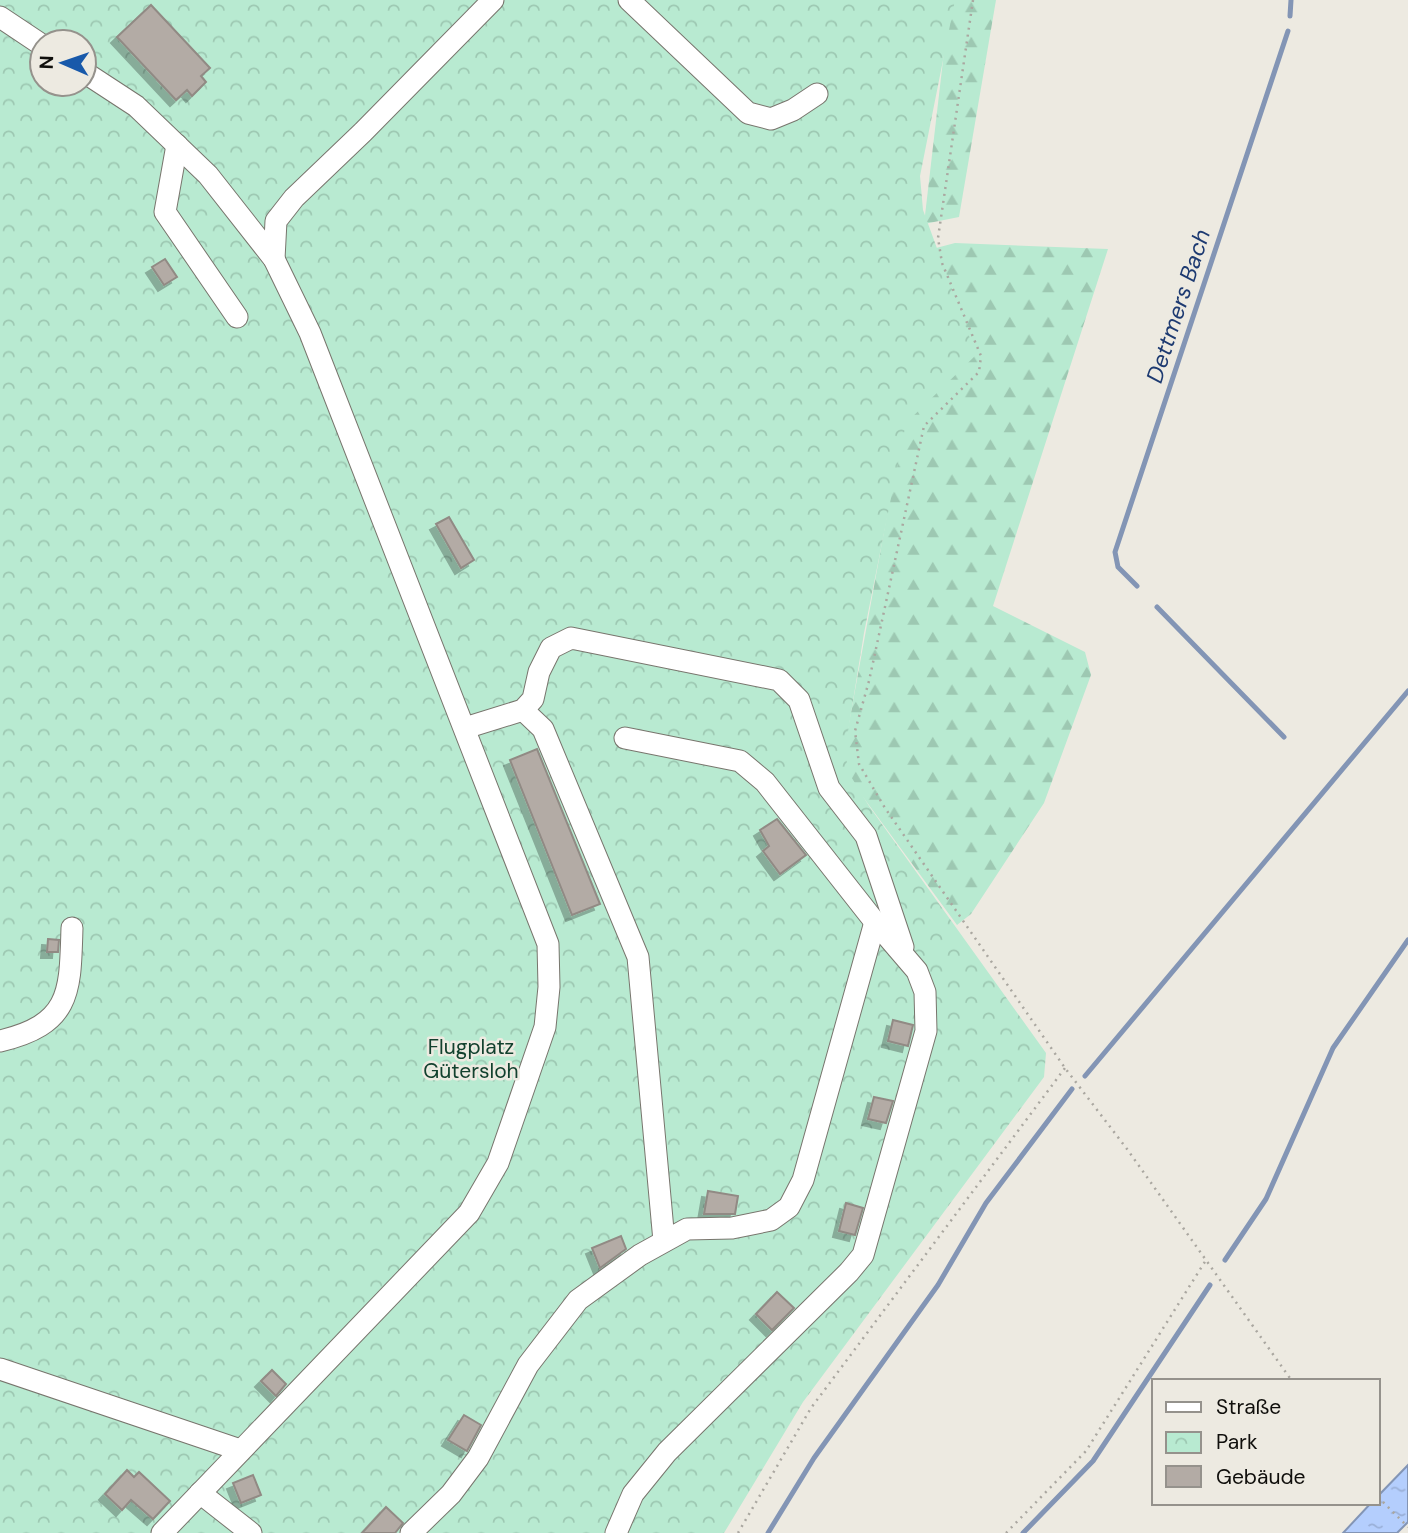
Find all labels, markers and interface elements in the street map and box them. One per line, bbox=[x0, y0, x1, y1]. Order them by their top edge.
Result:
north arrow bbox=[28, 28, 98, 98]
text: N bbox=[34, 55, 59, 70]
water label: Dettmers Bach bbox=[1139, 225, 1217, 387]
park label: Flugplatz Gütersloh bbox=[423, 1033, 519, 1085]
legend bbox=[1152, 1379, 1380, 1505]
text: Straße bbox=[1216, 1393, 1281, 1421]
text: Park bbox=[1216, 1428, 1258, 1456]
text: Gebäude bbox=[1216, 1463, 1306, 1491]

